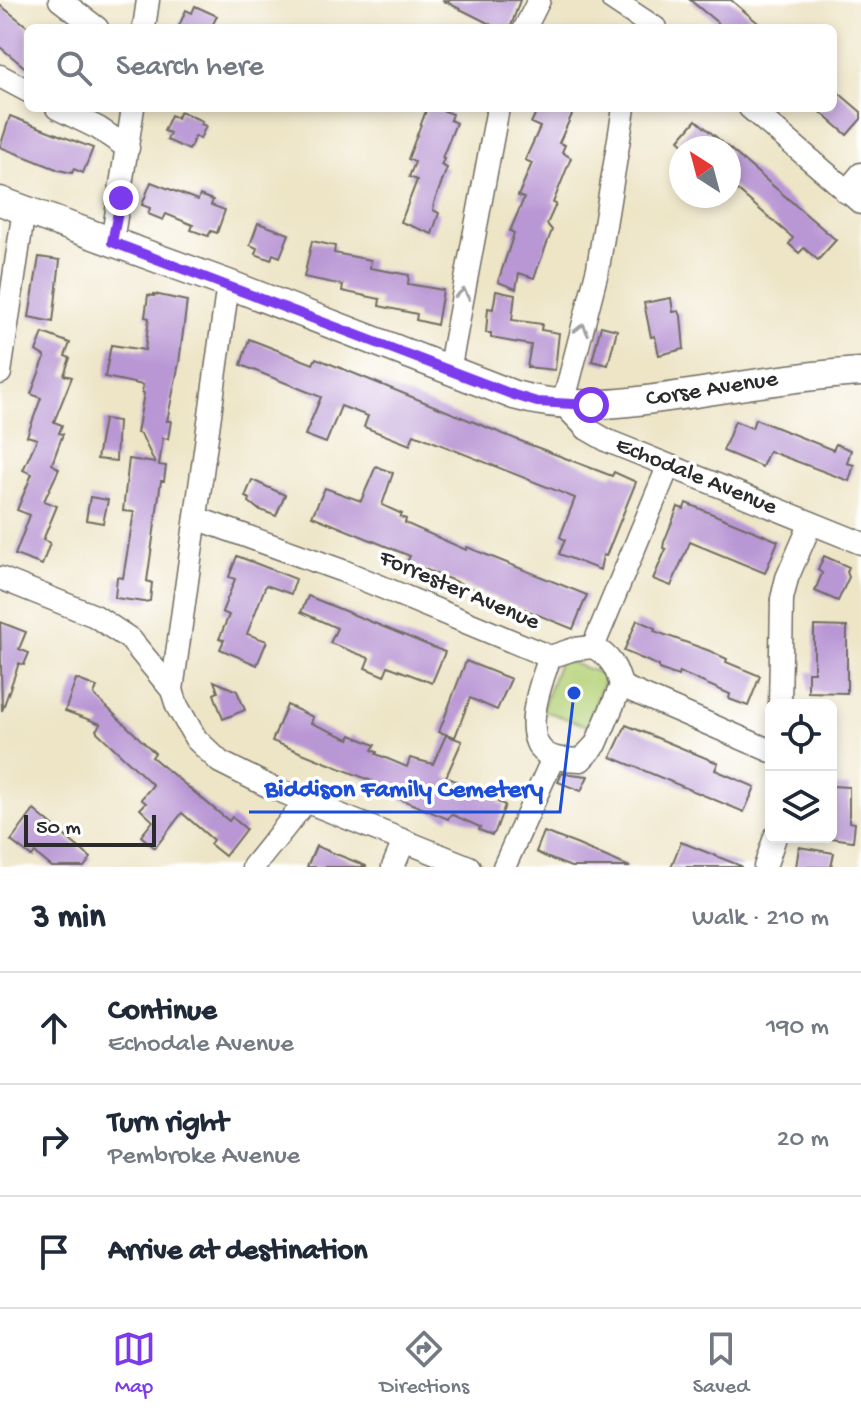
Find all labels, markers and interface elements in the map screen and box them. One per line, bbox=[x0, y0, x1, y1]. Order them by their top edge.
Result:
search box bbox=[24, 24, 837, 112]
icon: search bbox=[52, 46, 96, 90]
text: Search here bbox=[116, 51, 264, 86]
north arrow bbox=[669, 136, 741, 208]
route end bbox=[103, 180, 139, 216]
one-way arrow bbox=[453, 287, 470, 301]
one-way arrow bbox=[573, 322, 590, 336]
street label: Corse Avenue bbox=[644, 365, 781, 415]
route start bbox=[573, 387, 609, 423]
street label: Echodale Avenue bbox=[611, 431, 781, 523]
street label: Forrester Avenue bbox=[373, 544, 544, 638]
map controls bbox=[765, 699, 837, 843]
button: locate bbox=[765, 699, 837, 771]
callout: Biddison Family Cemetery bbox=[249, 762, 560, 812]
button: layers bbox=[765, 771, 837, 843]
text: Biddison Family Cemetery bbox=[264, 776, 543, 807]
scale bar bbox=[24, 811, 156, 847]
text: 50 m bbox=[36, 816, 81, 842]
text: 3 min bbox=[32, 899, 105, 939]
text: Walk · 210 m bbox=[692, 904, 829, 935]
text: Continue bbox=[108, 995, 217, 1030]
icon: ahead bbox=[32, 1006, 76, 1050]
text: 190 m bbox=[766, 1013, 829, 1044]
text: Echodale Avenue bbox=[108, 1030, 294, 1061]
text: Turn right bbox=[108, 1107, 228, 1142]
icon: right bbox=[32, 1118, 76, 1162]
text: 20 m bbox=[777, 1125, 829, 1156]
text: Pembroke Avenue bbox=[108, 1142, 300, 1173]
icon: arrive bbox=[32, 1230, 76, 1274]
text: Arrive at destination bbox=[108, 1235, 368, 1270]
tab: Map bbox=[112, 1327, 156, 1401]
tab: Directions bbox=[380, 1327, 469, 1401]
tab: Saved bbox=[693, 1327, 749, 1401]

